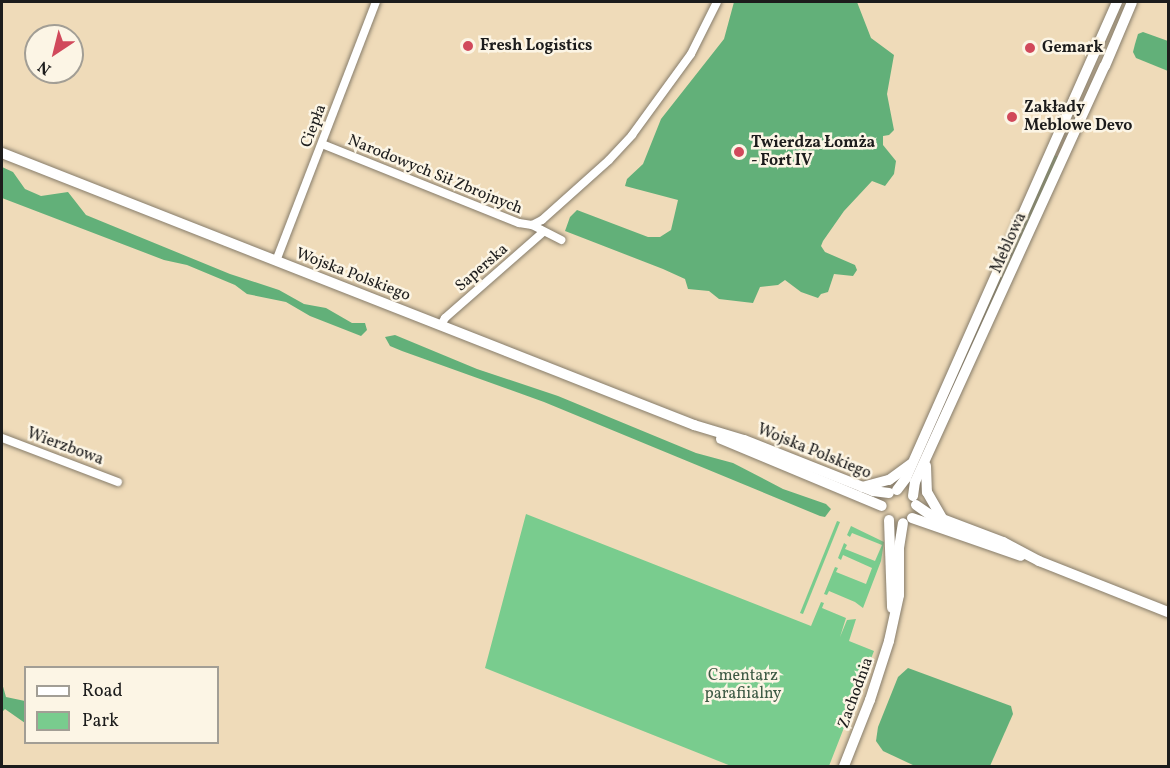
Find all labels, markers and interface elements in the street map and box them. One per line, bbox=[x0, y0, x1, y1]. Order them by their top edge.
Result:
north arrow bbox=[24, 24, 84, 84]
place label: Fresh Logistics bbox=[480, 36, 592, 56]
place label: Gemark bbox=[1042, 38, 1103, 58]
marker: Fresh Logistics bbox=[461, 39, 475, 53]
marker: Gemark bbox=[1023, 41, 1037, 55]
text: N bbox=[34, 55, 56, 79]
place label: Zakłady Meblowe Devo bbox=[1024, 98, 1133, 136]
street label: Ciepła bbox=[297, 102, 331, 150]
marker: Zakłady Meblowe Devo bbox=[1005, 110, 1019, 124]
street label: Narodowych Sił Zbrojnych bbox=[345, 131, 525, 219]
place label: Twierdza Łomża - Fort IV bbox=[751, 133, 875, 171]
marker: Twierdza Łomża - Fort IV bbox=[732, 145, 746, 159]
street label: Meblowa bbox=[987, 210, 1031, 276]
street label: Saperska bbox=[452, 240, 512, 296]
street label: Wojska Polskiego bbox=[293, 244, 413, 306]
street label: Wojska Polskiego bbox=[754, 420, 874, 484]
street label: Wierzbowa bbox=[24, 424, 106, 470]
street label: Zachodnia bbox=[834, 655, 878, 731]
legend bbox=[24, 666, 219, 744]
park label: Cmentarz parafiialny bbox=[705, 666, 781, 704]
text: Road bbox=[82, 679, 123, 704]
text: Park bbox=[82, 709, 119, 734]

